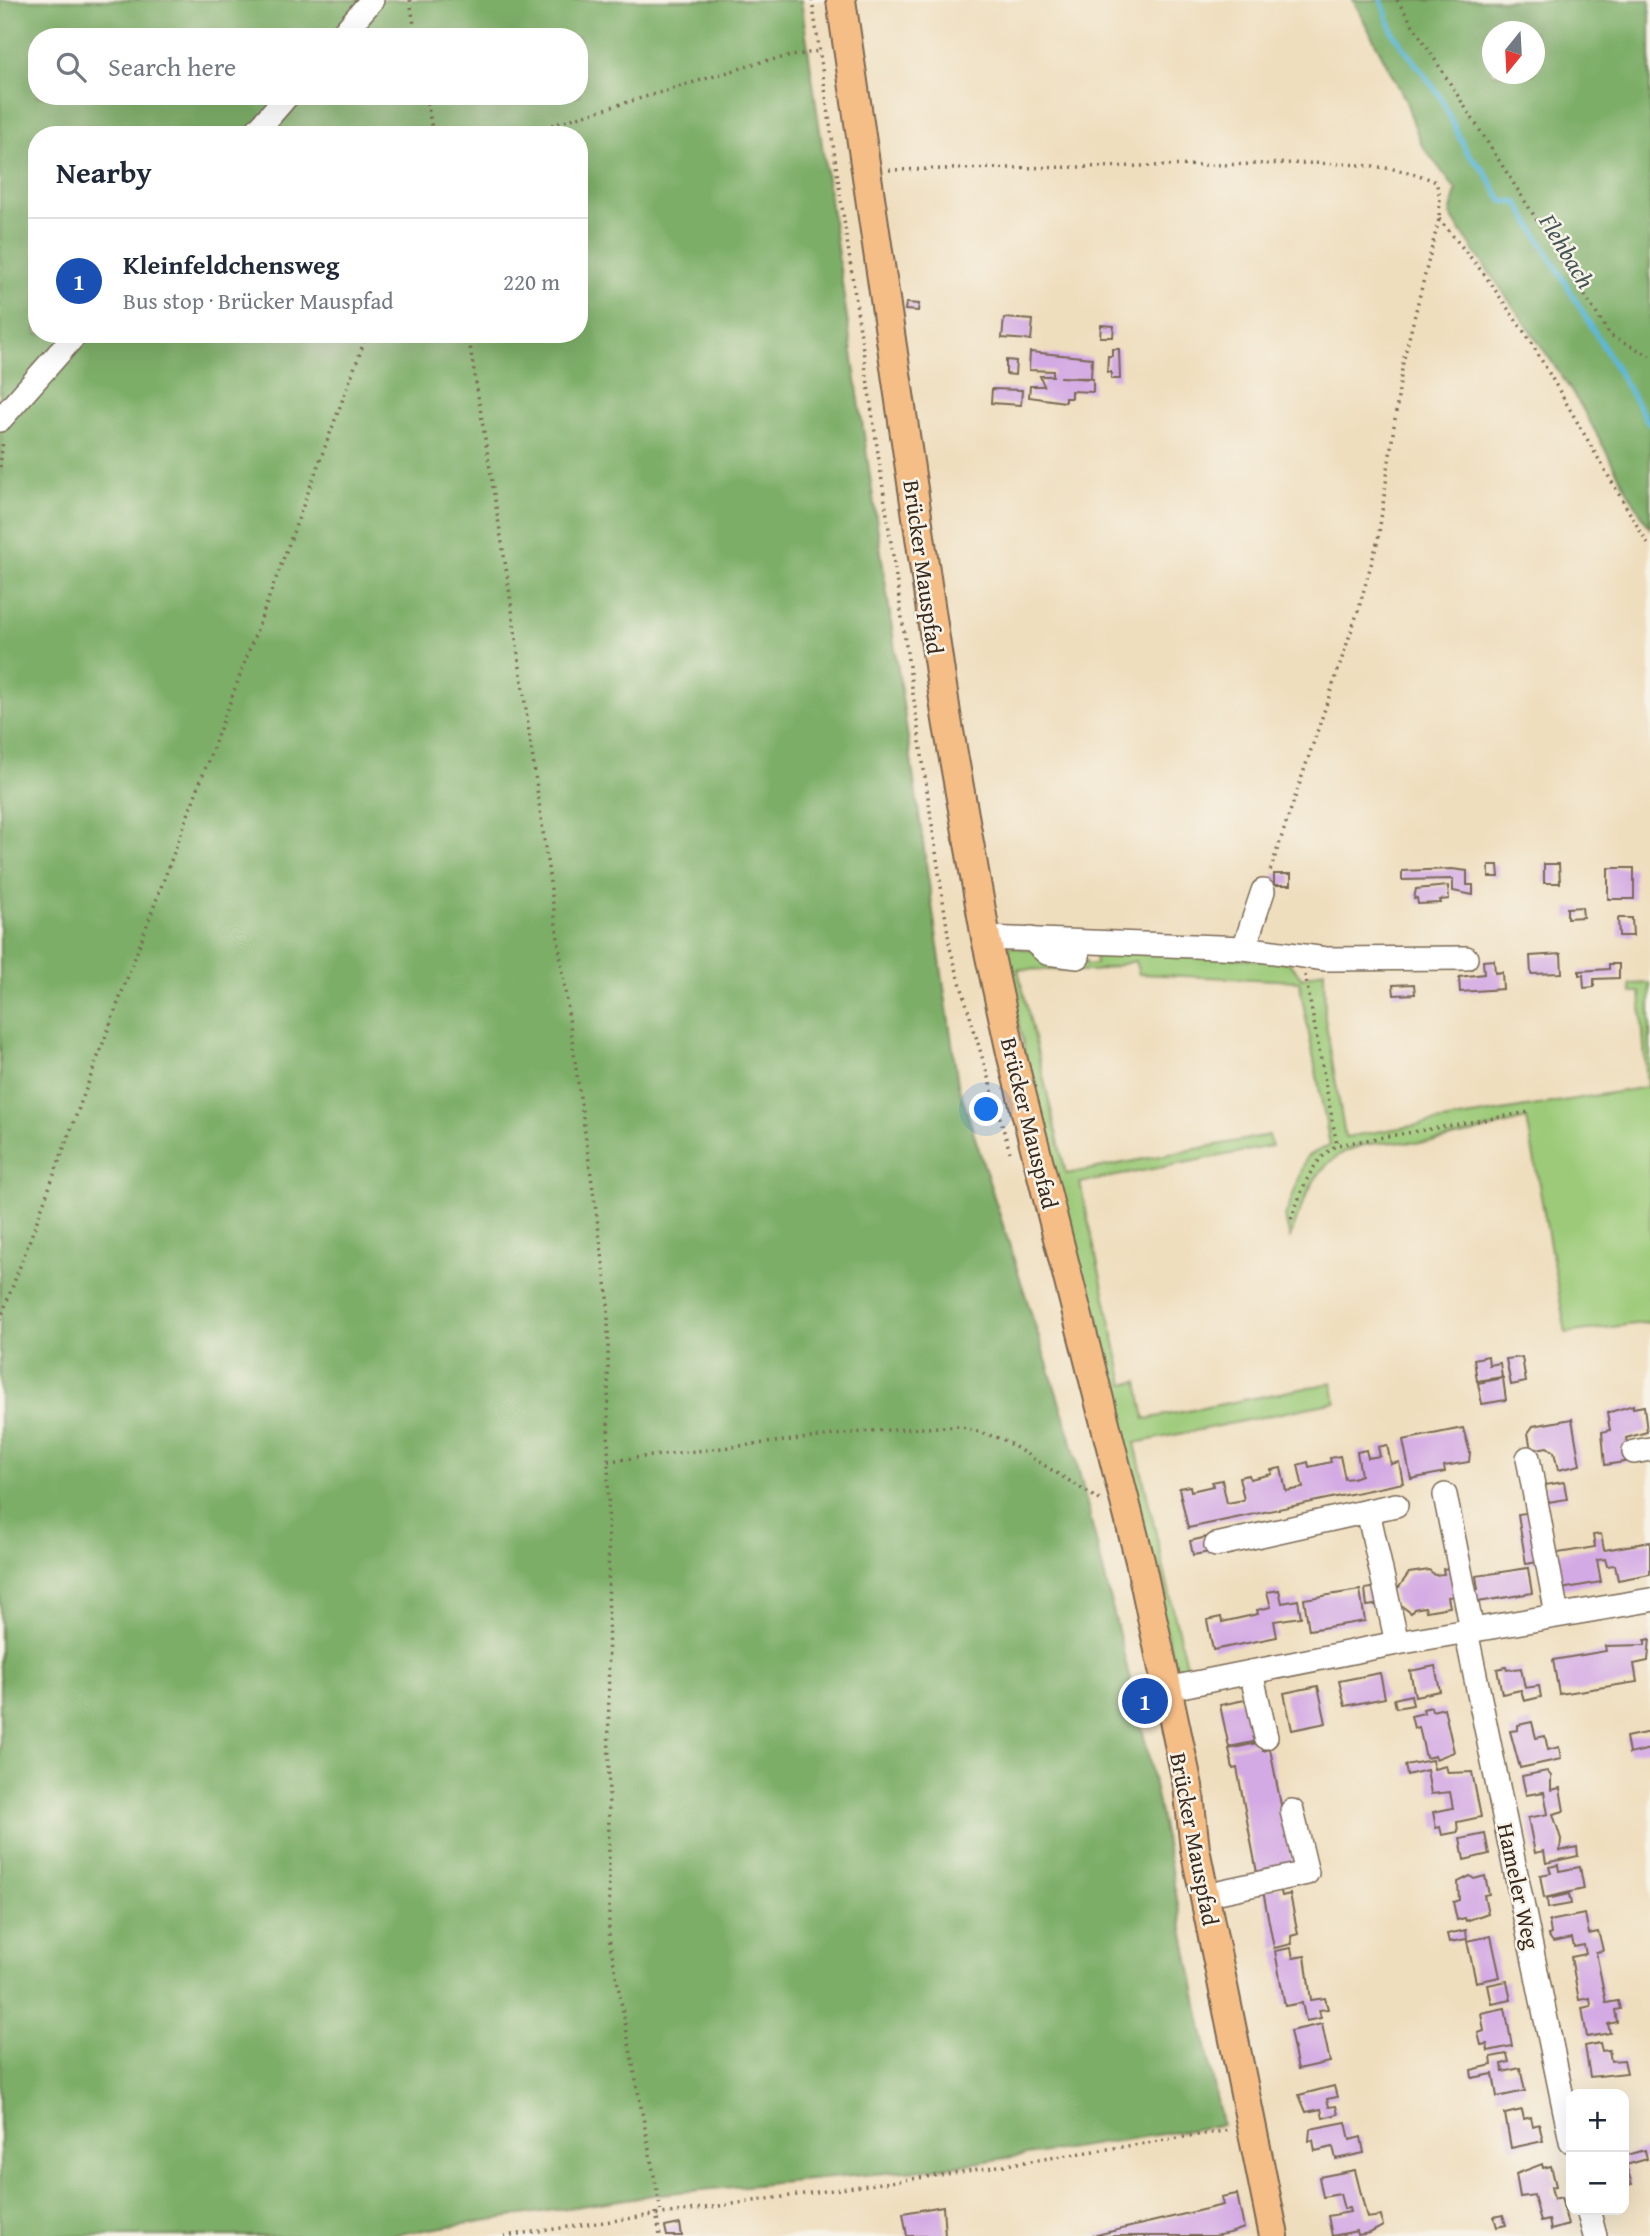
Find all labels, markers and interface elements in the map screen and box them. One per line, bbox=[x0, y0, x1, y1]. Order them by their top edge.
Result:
north arrow bbox=[1482, 21, 1545, 84]
search box bbox=[28, 28, 588, 105]
text: Search here bbox=[108, 47, 236, 86]
icon: search bbox=[52, 48, 90, 86]
text: Nearby bbox=[56, 150, 152, 194]
water label: Flehbach bbox=[1530, 206, 1603, 295]
text: Kleinfeldchensweg bbox=[123, 245, 339, 284]
text: 1 bbox=[73, 265, 85, 298]
text: 220 m bbox=[503, 265, 560, 298]
text: Bus stop · Brücker Mauspfad bbox=[123, 284, 394, 317]
street label: Brücker Mauspfad bbox=[895, 478, 953, 657]
street label: Brücker Mauspfad bbox=[993, 1034, 1067, 1213]
your location bbox=[969, 1092, 1003, 1126]
pin: 1 bbox=[1122, 1675, 1168, 1727]
street label: Brücker Mauspfad bbox=[1162, 1750, 1228, 1929]
street label: Hameler Weg bbox=[1490, 1820, 1549, 1953]
map controls bbox=[1566, 2089, 1629, 2215]
button: + bbox=[1566, 2089, 1629, 2152]
button: − bbox=[1566, 2152, 1629, 2215]

